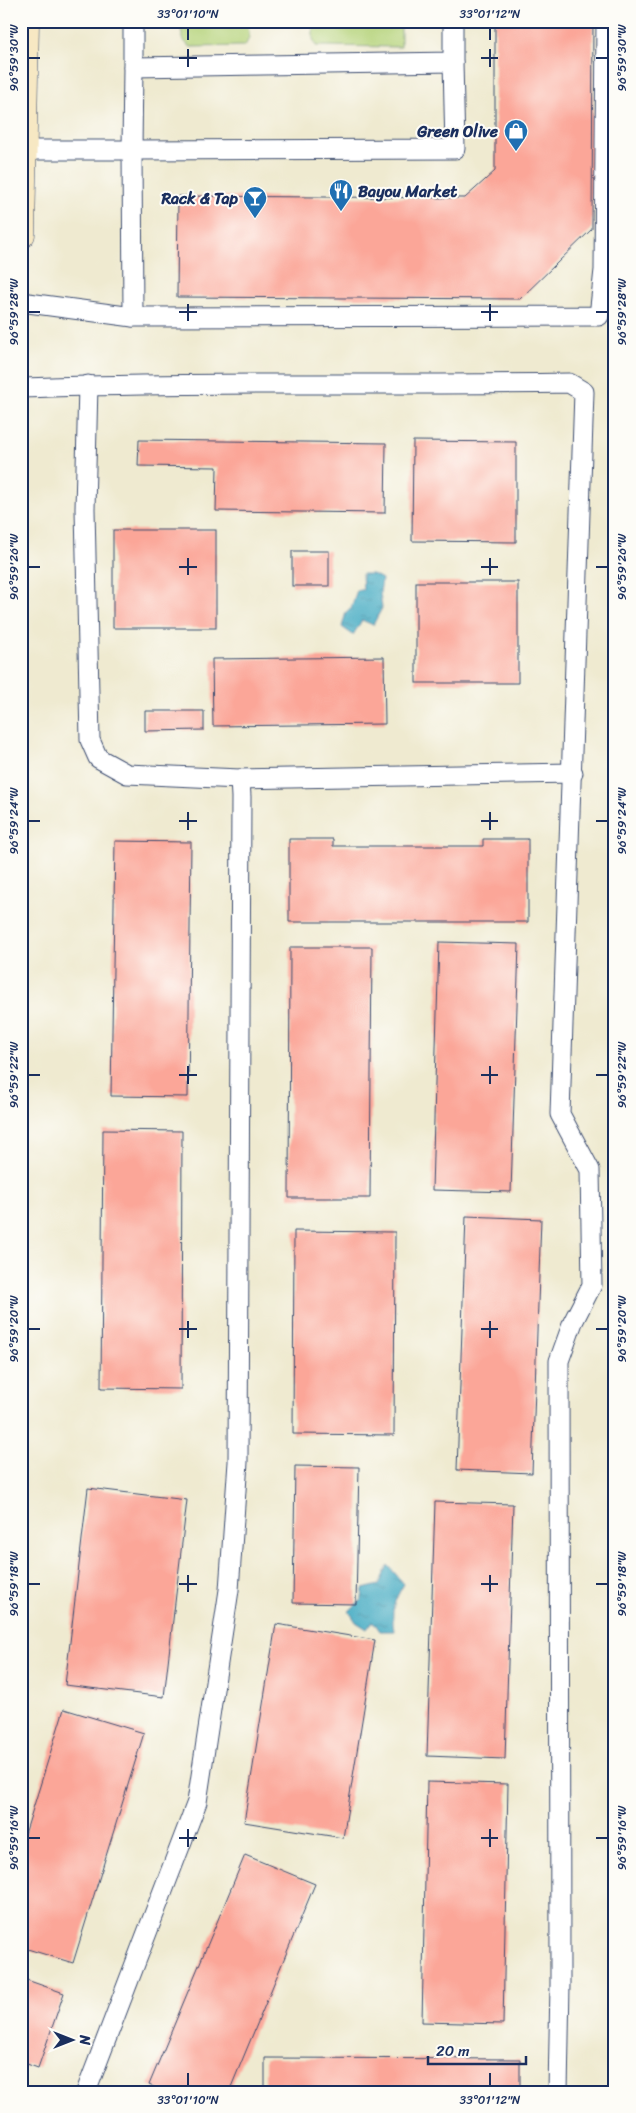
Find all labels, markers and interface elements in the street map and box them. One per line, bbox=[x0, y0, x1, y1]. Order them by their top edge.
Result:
text: 33°01'10"N bbox=[157, 3, 219, 25]
text: 33°01'12"N bbox=[460, 3, 521, 25]
text: 96°59'30"W bbox=[3, 24, 25, 91]
text: 96°59'30"W bbox=[611, 24, 633, 91]
place label: Green Olive bbox=[416, 117, 499, 146]
shop icon: Green Olive bbox=[503, 118, 529, 152]
place label: Bayou Market bbox=[358, 177, 457, 206]
restaurant icon: Bayou Market bbox=[328, 178, 354, 212]
place label: Rack & Tap bbox=[160, 184, 239, 213]
bar icon: Rack & Tap bbox=[242, 185, 268, 219]
text: 96°59'28"W bbox=[3, 278, 25, 345]
text: 96°59'28"W bbox=[611, 278, 633, 345]
text: 96°59'26"W bbox=[3, 533, 25, 600]
text: 96°59'26"W bbox=[611, 533, 633, 600]
text: 96°59'24"W bbox=[3, 787, 25, 855]
text: 96°59'24"W bbox=[611, 787, 633, 855]
text: 96°59'22"W bbox=[3, 1041, 25, 1108]
text: 96°59'22"W bbox=[611, 1041, 633, 1108]
text: 96°59'20"W bbox=[3, 1295, 25, 1363]
text: 96°59'20"W bbox=[611, 1295, 633, 1363]
text: 96°59'18"W bbox=[3, 1551, 25, 1617]
text: 96°59'18"W bbox=[611, 1551, 633, 1617]
text: 96°59'16"W bbox=[3, 1805, 25, 1870]
text: 96°59'16"W bbox=[611, 1805, 633, 1870]
north arrow bbox=[48, 2016, 98, 2066]
scale bar bbox=[428, 2033, 526, 2065]
text: N bbox=[72, 2034, 97, 2045]
text: 20 m bbox=[436, 2038, 470, 2064]
text: 33°01'10"N bbox=[157, 2089, 219, 2111]
text: 33°01'12"N bbox=[460, 2089, 521, 2111]

